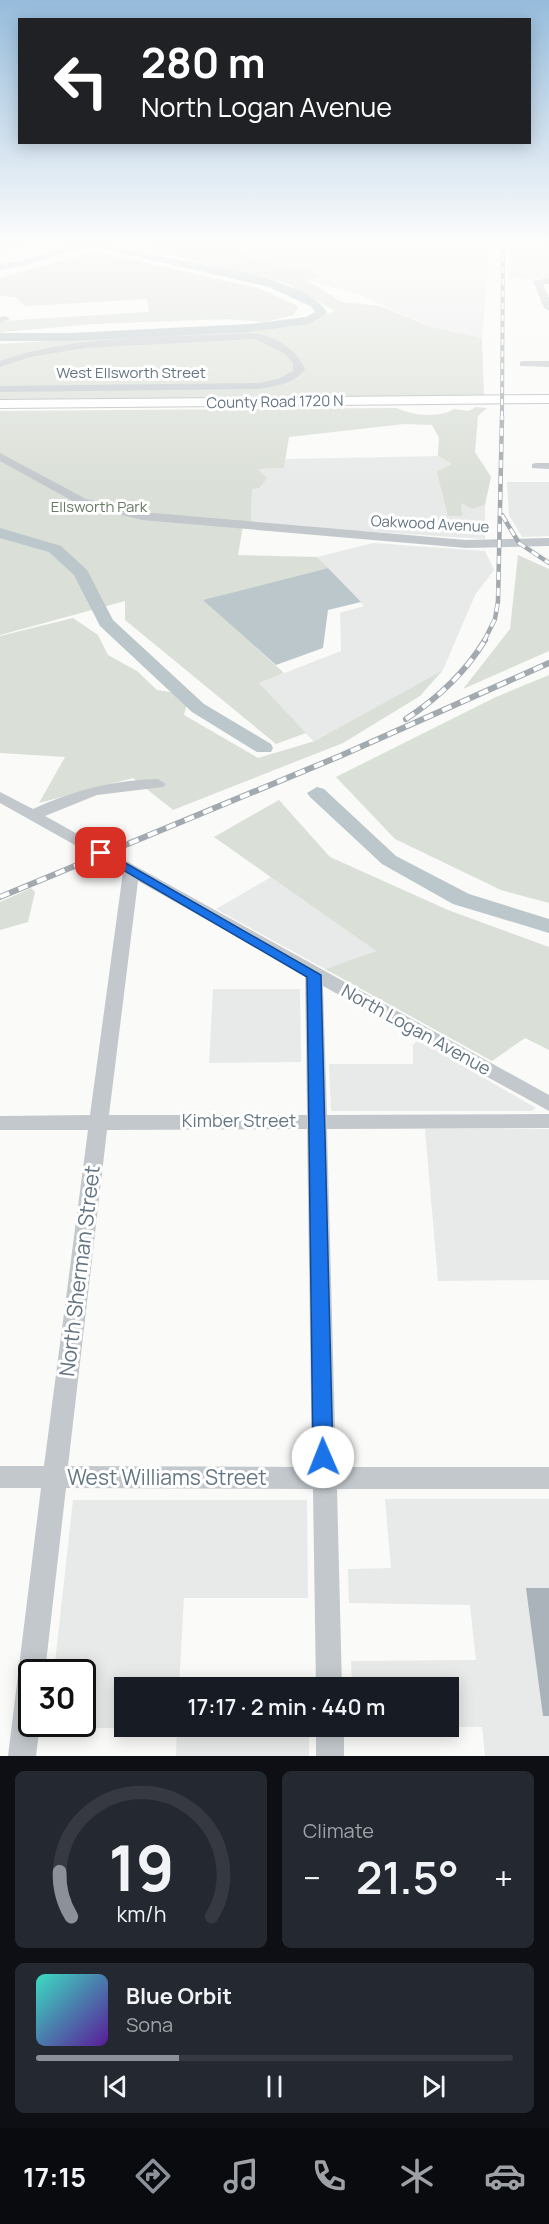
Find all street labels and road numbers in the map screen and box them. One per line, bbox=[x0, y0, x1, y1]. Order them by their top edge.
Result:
street label: West Ellsworth Street bbox=[56, 362, 206, 383]
street label: County Road 1720 N bbox=[206, 390, 344, 413]
street label: Oakwood Avenue bbox=[370, 510, 490, 537]
street label: North Logan Avenue bbox=[337, 978, 495, 1080]
street label: Kimber Street bbox=[182, 1108, 296, 1132]
street label: North Sherman Street bbox=[52, 1164, 106, 1378]
street label: West Williams Street bbox=[67, 1463, 267, 1491]

